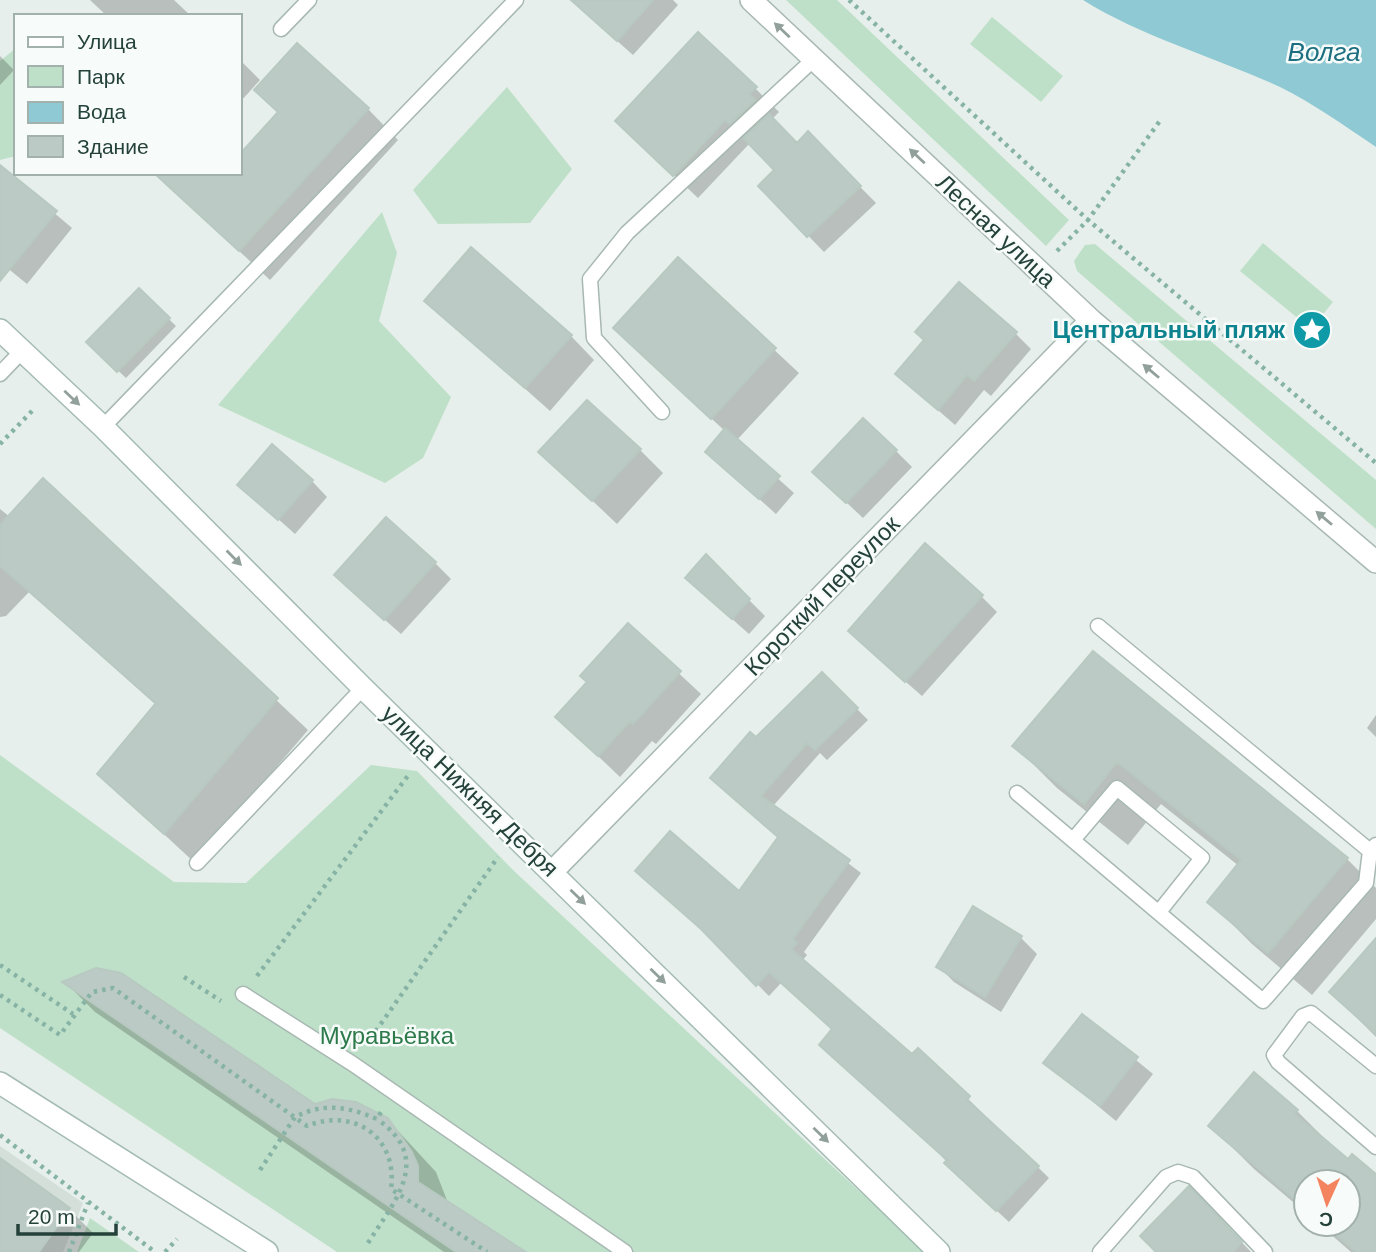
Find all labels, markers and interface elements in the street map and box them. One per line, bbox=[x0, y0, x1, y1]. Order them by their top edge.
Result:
legend bbox=[14, 14, 242, 175]
one-way arrow bbox=[774, 22, 791, 38]
text: Улица bbox=[77, 30, 137, 53]
water label: Волга bbox=[1288, 37, 1360, 67]
text: Парк bbox=[77, 65, 125, 88]
text: Вода bbox=[77, 100, 126, 123]
text: Здание bbox=[77, 135, 149, 158]
one-way arrow bbox=[909, 149, 926, 165]
street label: Лесная улица bbox=[931, 168, 1062, 293]
place icon: Центральный пляж bbox=[1291, 309, 1333, 351]
place label: Центральный пляж bbox=[1052, 316, 1286, 343]
one-way arrow bbox=[1142, 364, 1159, 379]
one-way arrow bbox=[63, 390, 80, 406]
street label: Короткий переулок bbox=[739, 510, 905, 681]
one-way arrow bbox=[1315, 510, 1333, 526]
one-way arrow bbox=[226, 550, 242, 566]
street label: улица Нижняя Дебря bbox=[377, 699, 564, 882]
one-way arrow bbox=[570, 889, 587, 906]
one-way arrow bbox=[650, 967, 667, 984]
park label: Муравьёвка bbox=[320, 1022, 455, 1049]
one-way arrow bbox=[812, 1127, 829, 1144]
north arrow bbox=[1292, 1168, 1362, 1238]
scale bar bbox=[18, 1192, 116, 1236]
text: 20 m bbox=[28, 1205, 75, 1228]
text: С bbox=[1318, 1209, 1334, 1230]

